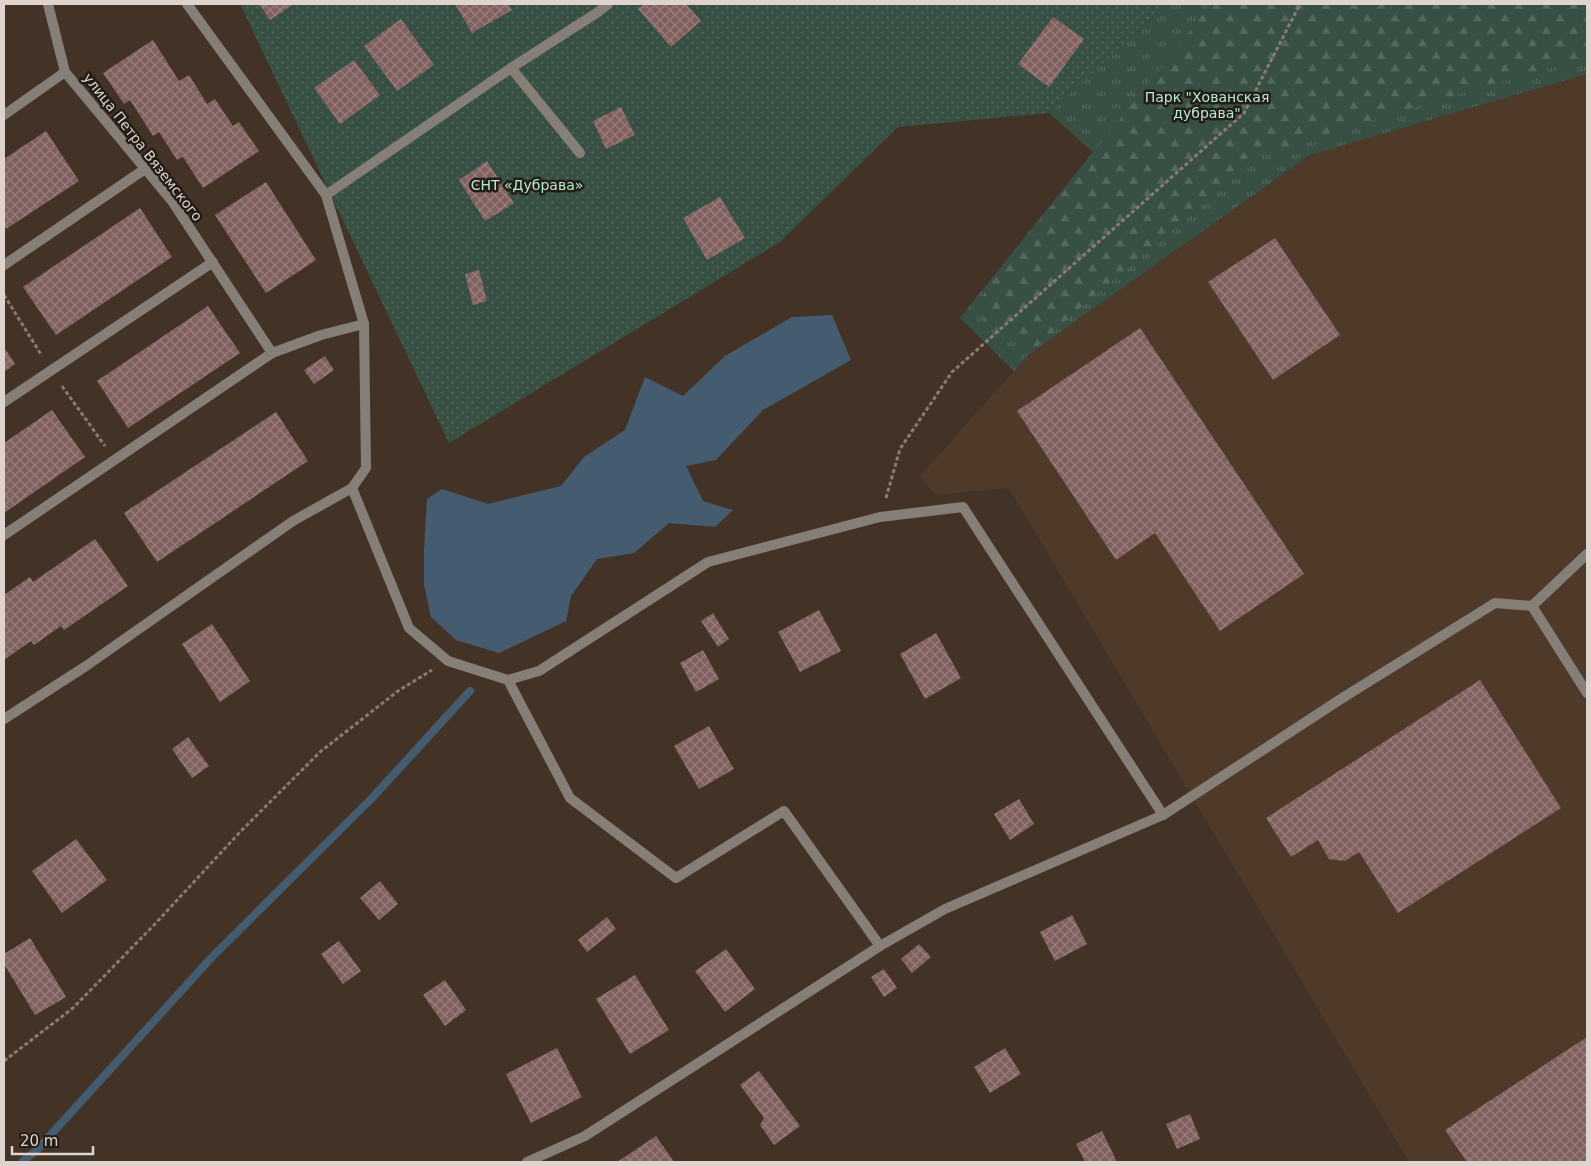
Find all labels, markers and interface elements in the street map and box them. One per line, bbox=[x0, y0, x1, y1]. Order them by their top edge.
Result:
street label: улица Петра Вяземского bbox=[80, 70, 206, 224]
park label: Парк "Хованская дубрава" bbox=[1145, 89, 1269, 121]
park label: СНТ «Дубрава» bbox=[471, 177, 583, 193]
scale bar bbox=[12, 1124, 94, 1156]
text: 20 m bbox=[20, 1132, 58, 1150]

